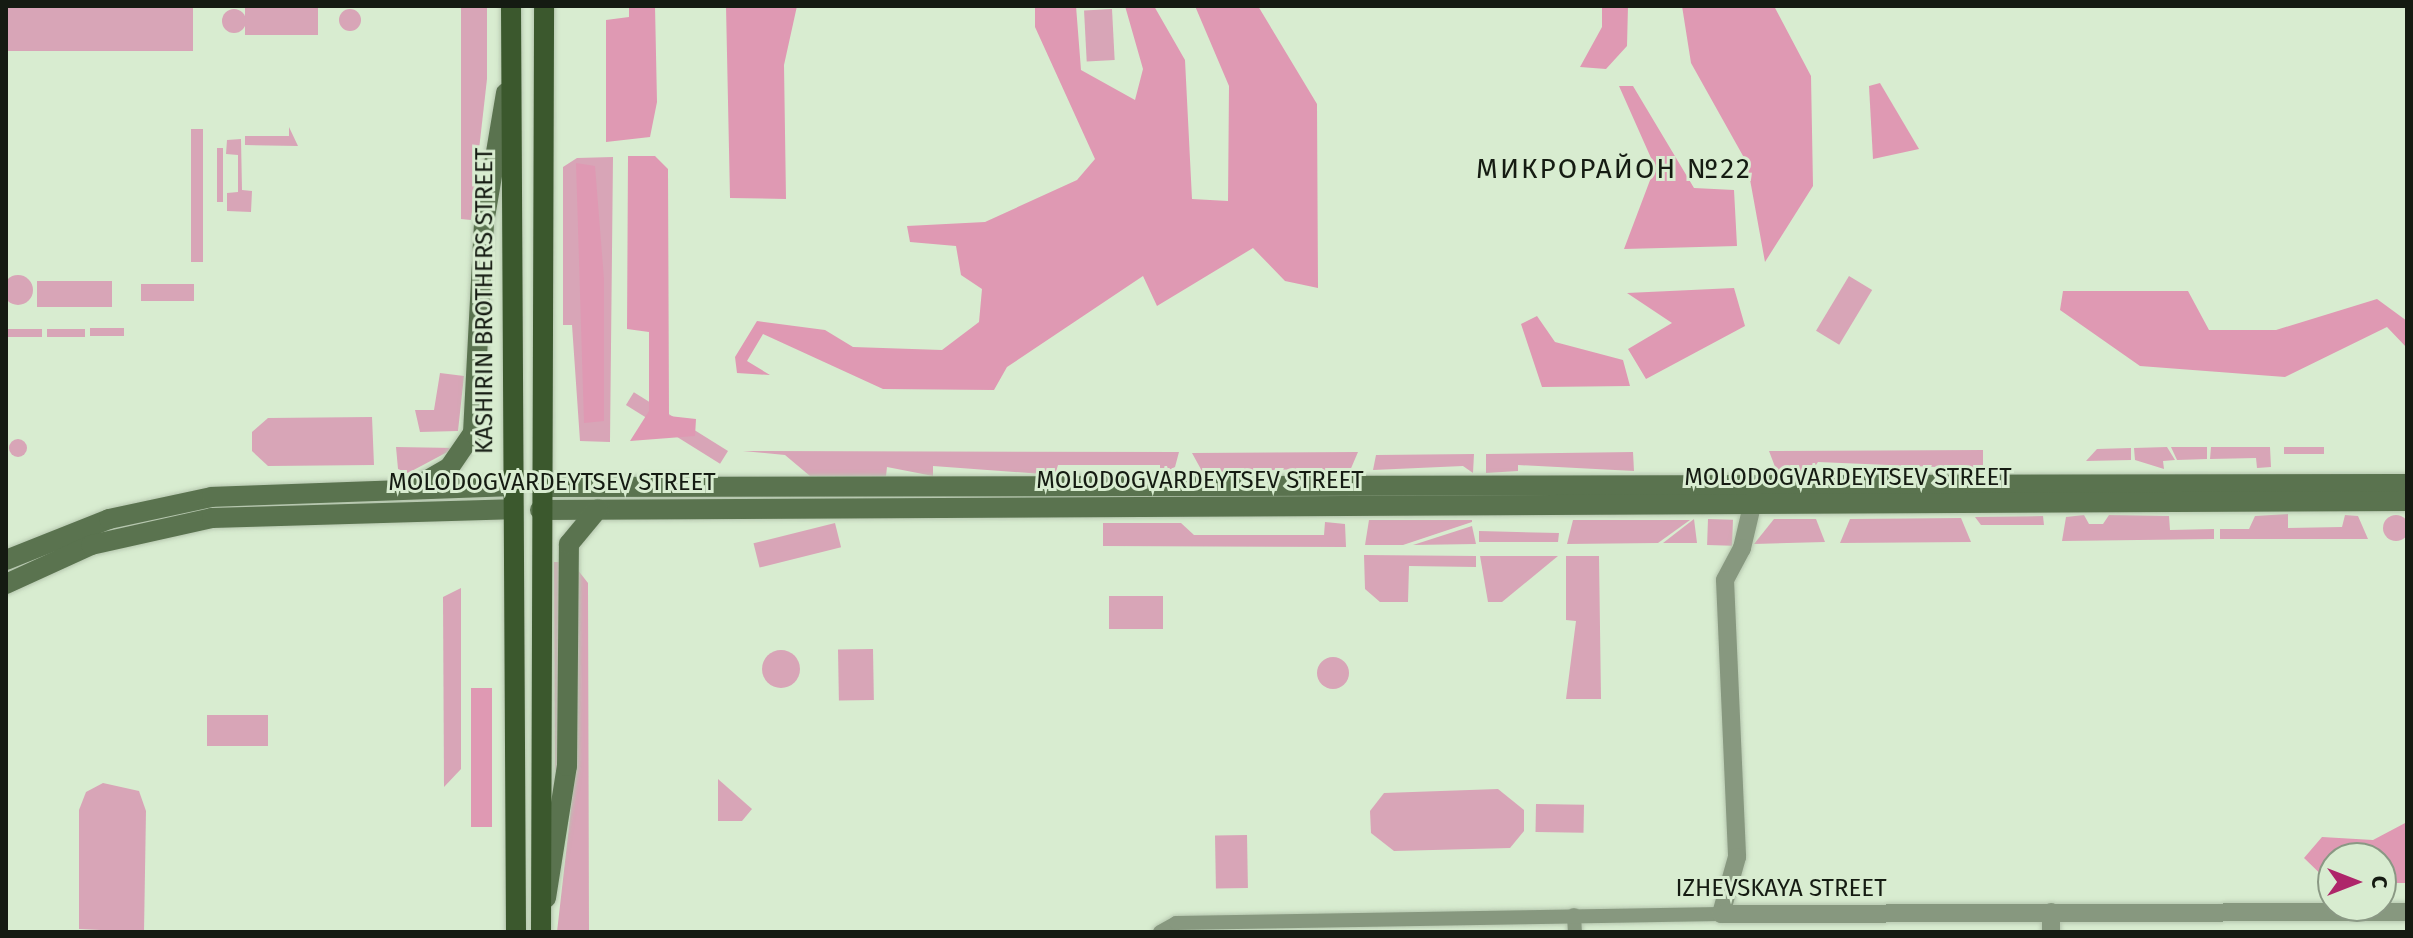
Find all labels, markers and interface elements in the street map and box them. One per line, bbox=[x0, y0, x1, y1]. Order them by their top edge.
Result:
street label: KASHIRIN BROTHERS STREET bbox=[471, 148, 499, 454]
district label: МИКРОРАЙОН №22 bbox=[1476, 152, 1752, 186]
street label: MOLODOGVARDEYTSEV STREET bbox=[1684, 464, 2012, 492]
street label: MOLODOGVARDEYTSEV STREET bbox=[1036, 467, 1364, 495]
street label: MOLODOGVARDEYTSEV STREET bbox=[388, 469, 716, 497]
north arrow bbox=[2317, 842, 2397, 922]
street label: IZHEVSKAYA STREET bbox=[1675, 875, 1887, 903]
text: С bbox=[2366, 876, 2393, 888]

